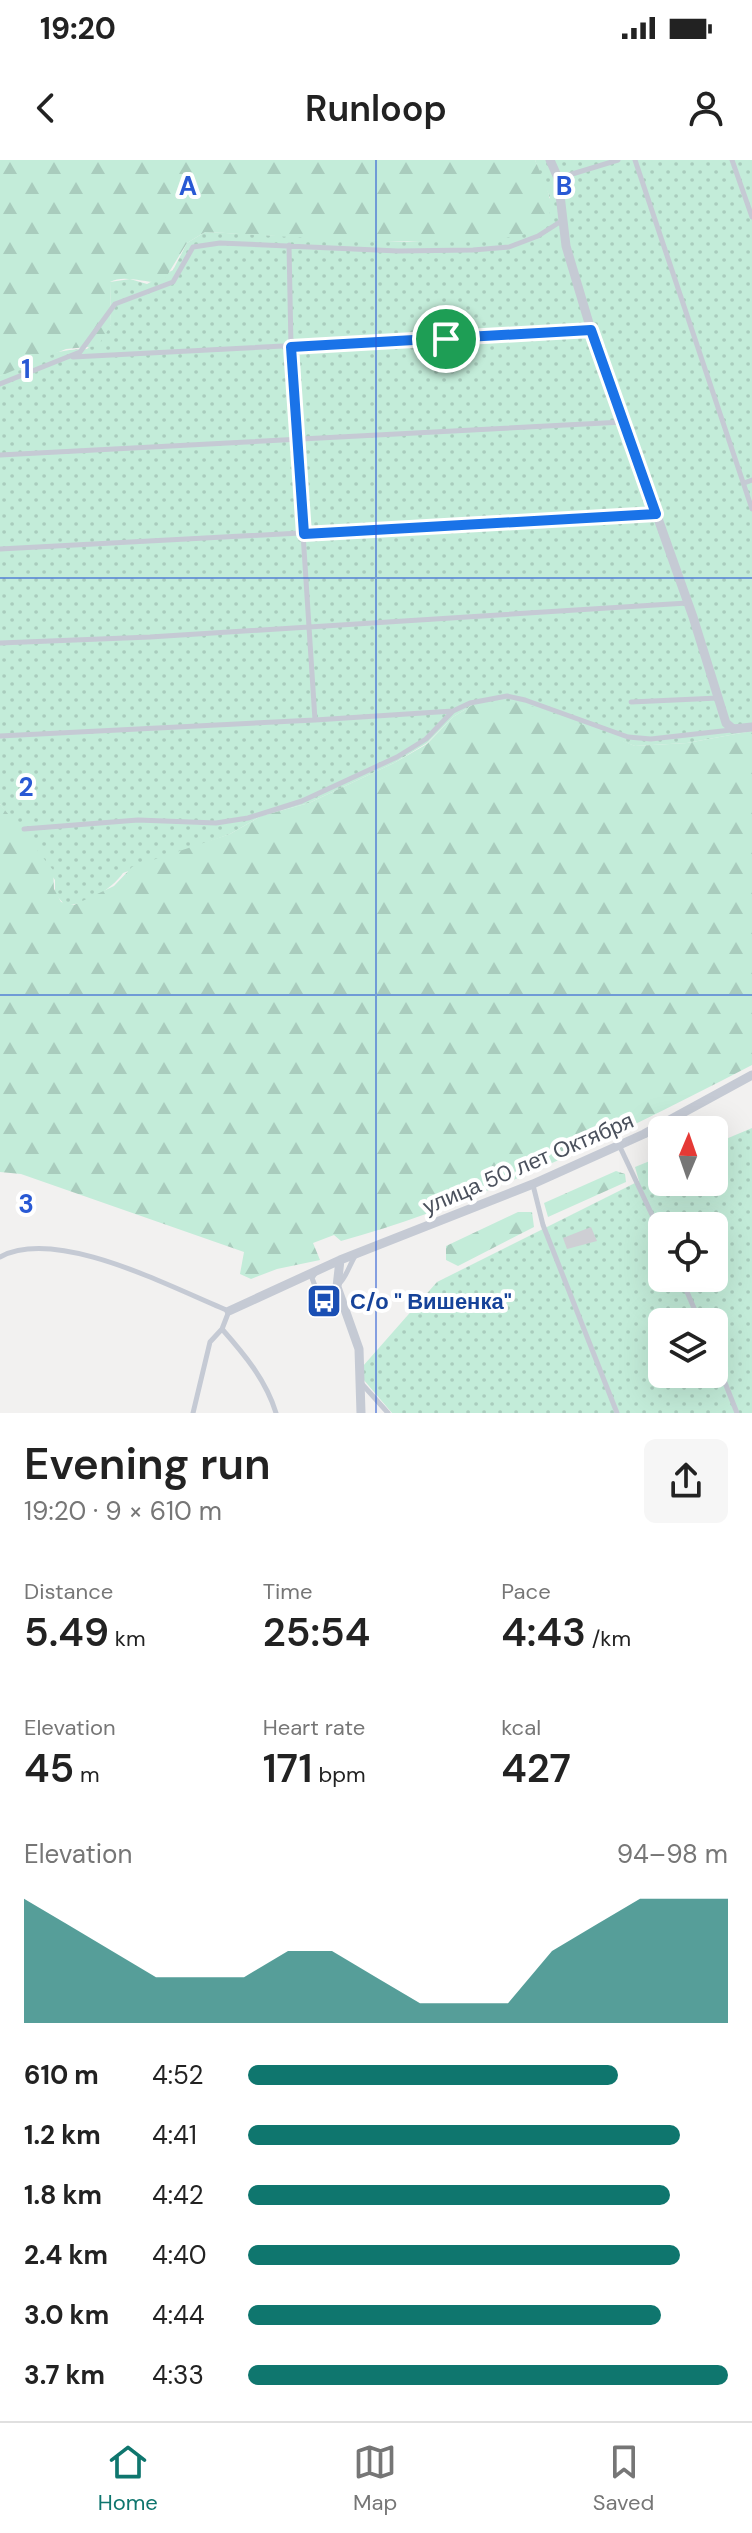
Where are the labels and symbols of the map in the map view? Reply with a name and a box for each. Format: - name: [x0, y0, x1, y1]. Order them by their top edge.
- text: A: [179, 169, 197, 203]
- text: B: [556, 169, 572, 203]
- pin: [412, 305, 480, 373]
- text: 1: [21, 352, 31, 386]
- text: 2: [18, 770, 34, 804]
- street label: улица 50 лет Октября: [418, 1106, 638, 1221]
- north arrow: [648, 1116, 728, 1196]
- text: 3: [18, 1187, 34, 1221]
- bus stop icon: С/о " Вишенка": [305, 1282, 343, 1320]
- place label: С/о " Вишенка": [350, 1287, 512, 1316]

